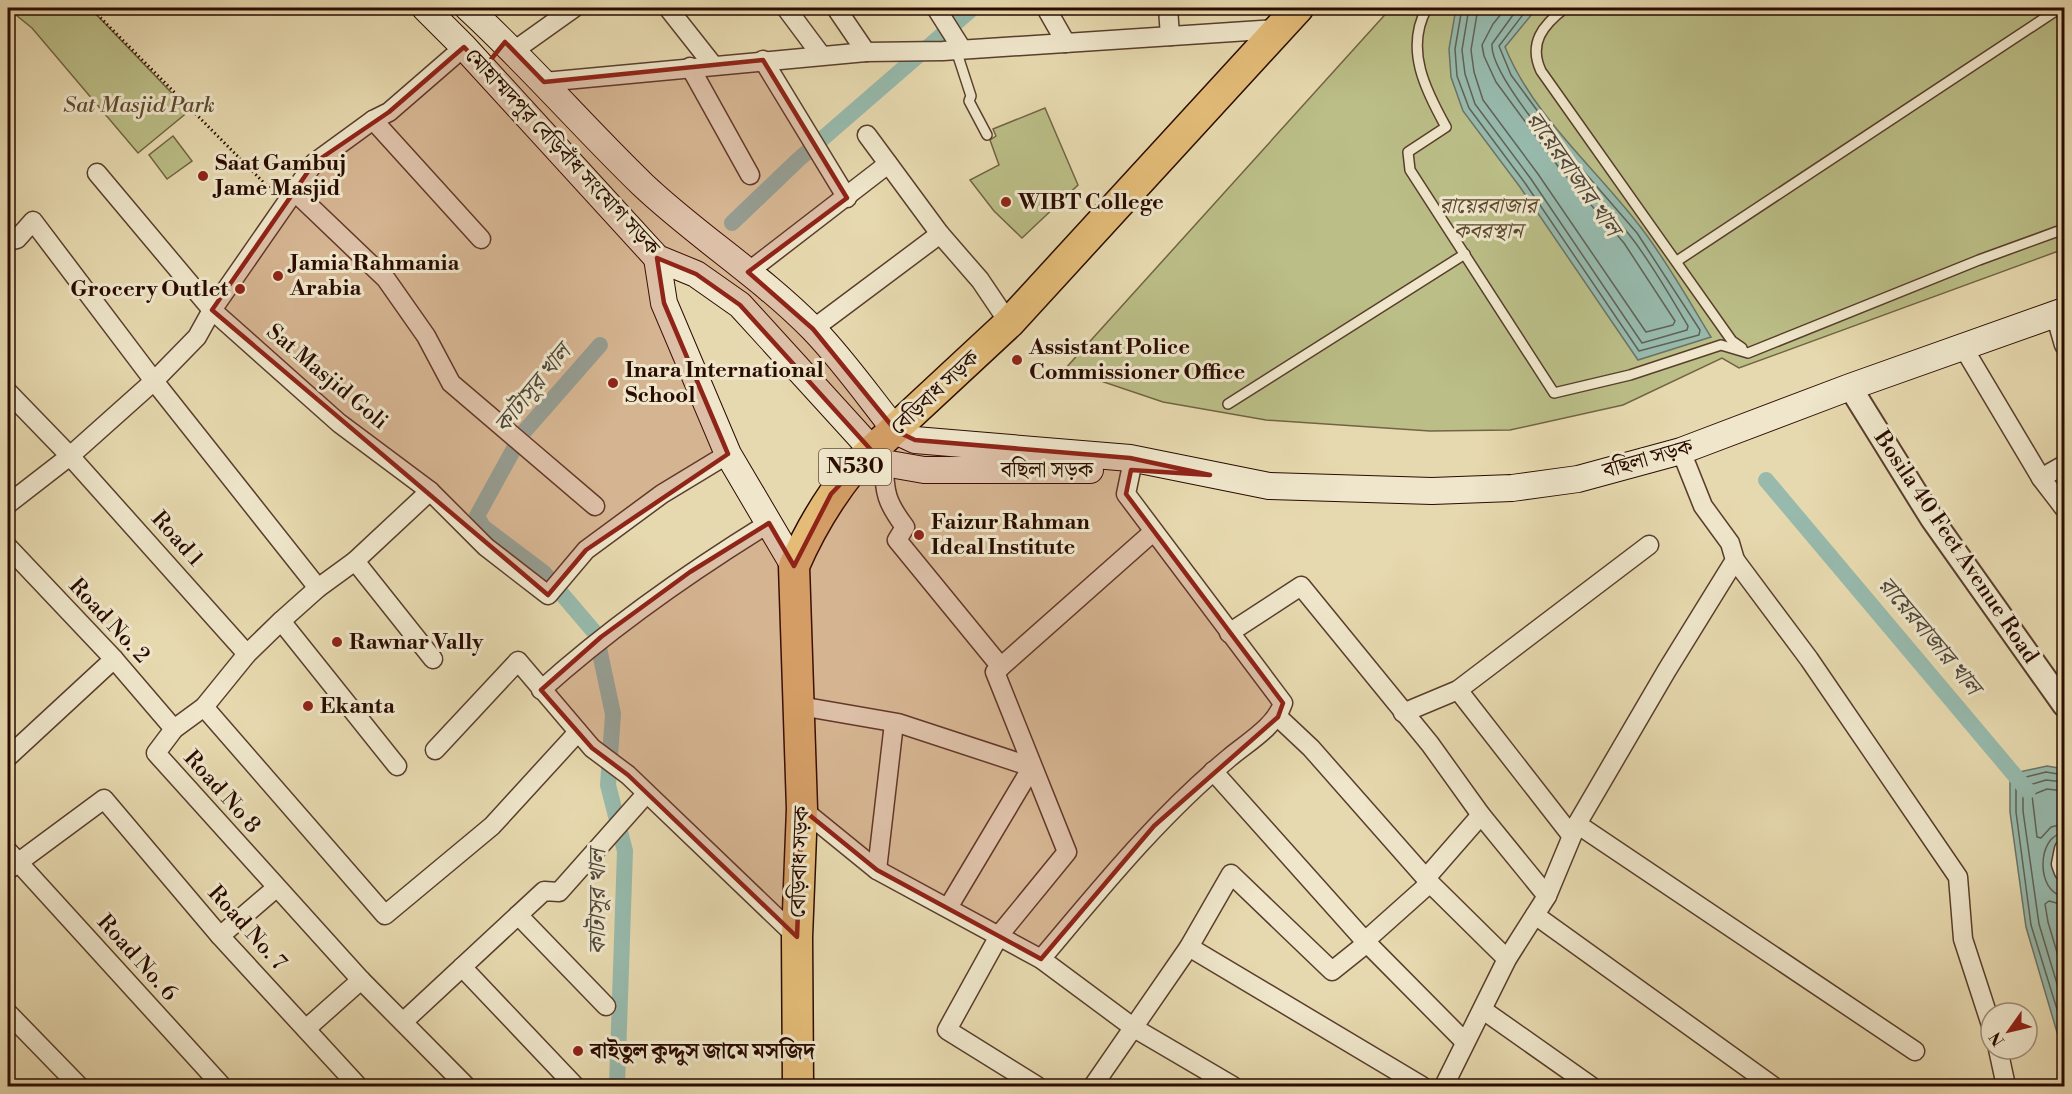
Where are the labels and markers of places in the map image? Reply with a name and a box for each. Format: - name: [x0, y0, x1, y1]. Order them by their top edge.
- place label: Saat Gambuj Jame Masjid: [212, 150, 346, 202]
- marker: Saat Gambuj Jame Masjid: [196, 169, 210, 183]
- place label: WIBT College: [1017, 189, 1164, 216]
- marker: WIBT College: [999, 195, 1013, 209]
- place label: Jamia Rahmania Arabia: [287, 250, 461, 302]
- marker: Jamia Rahmania Arabia: [271, 269, 285, 283]
- place label: Grocery Outlet: [70, 276, 228, 303]
- marker: Grocery Outlet: [233, 282, 247, 296]
- place label: Assistant Police Commissioner Office: [1028, 334, 1245, 386]
- marker: Assistant Police Commissioner Office: [1010, 353, 1024, 367]
- place label: Inara International School: [625, 357, 824, 409]
- marker: Inara International School: [606, 376, 620, 390]
- place label: Faizur Rahman Ideal Institute: [931, 509, 1090, 561]
- marker: Faizur Rahman Ideal Institute: [912, 528, 926, 542]
- place label: Rawnar Vally: [349, 629, 484, 656]
- marker: Rawnar Vally: [330, 635, 344, 649]
- place label: Ekanta: [320, 693, 396, 720]
- marker: Ekanta: [301, 699, 315, 713]
- place label: বাইতুল কুদ্দুস জামে মসজিদ: [589, 1037, 816, 1066]
- marker: বাইতুল কুদ্দুস জামে মসজিদ: [571, 1044, 585, 1058]

